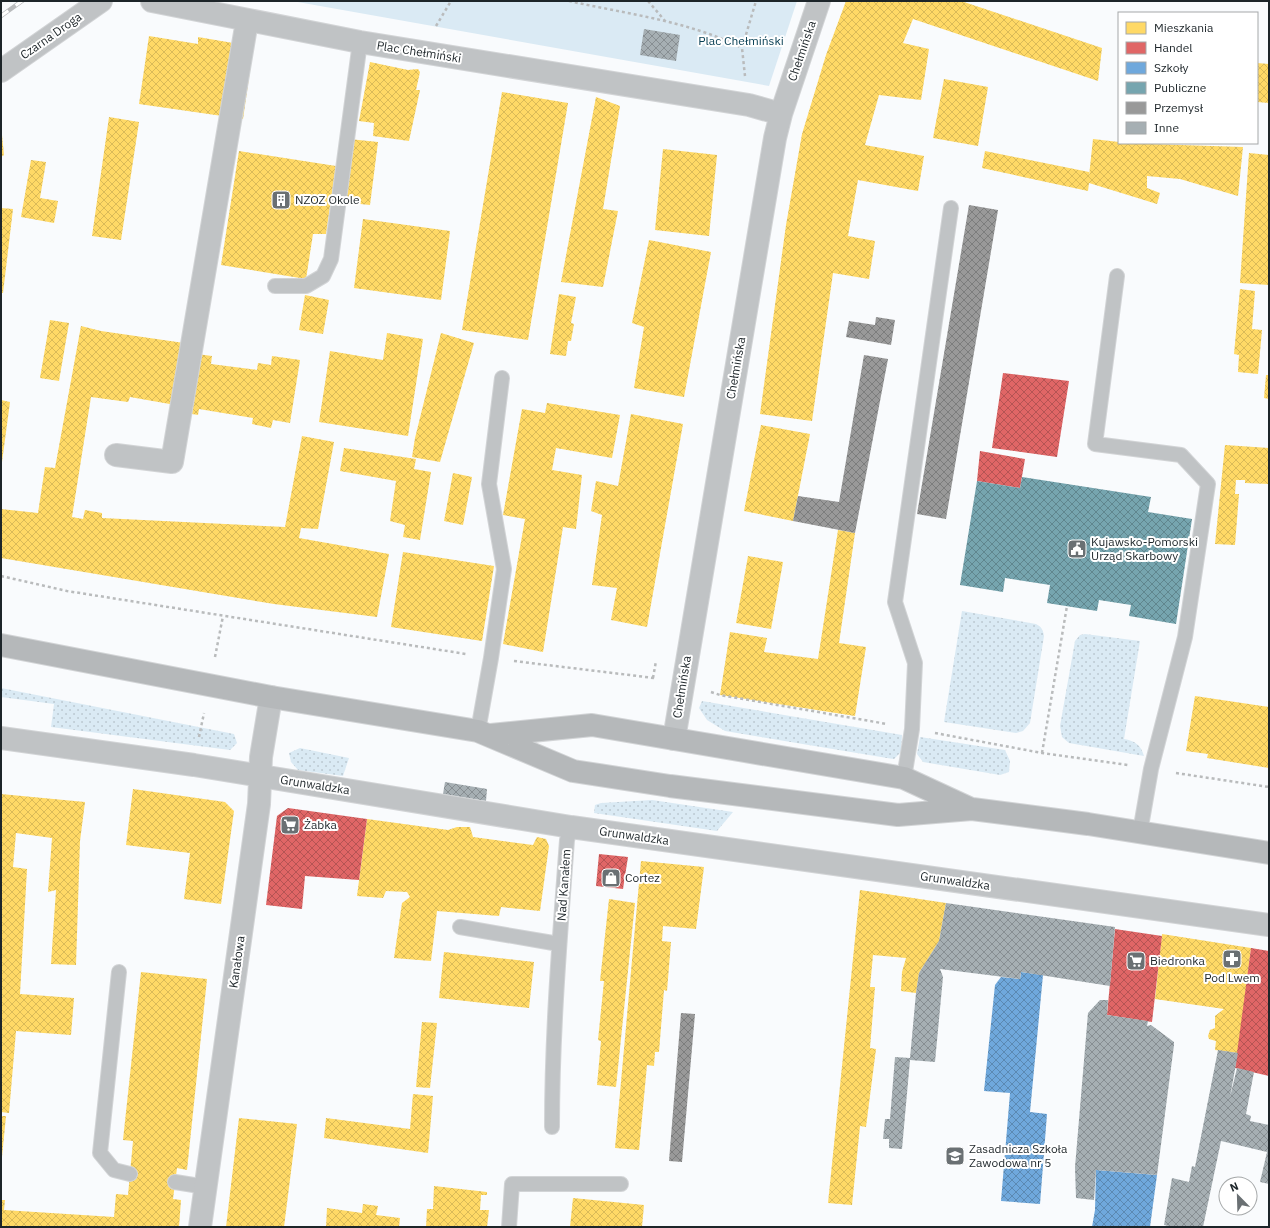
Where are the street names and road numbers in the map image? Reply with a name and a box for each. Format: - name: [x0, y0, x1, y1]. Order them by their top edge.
- street label: Czarna Droga: [17, 9, 85, 62]
- street label: Chełmińska: [784, 18, 819, 83]
- street label: Plac Chełmiński: [376, 37, 462, 66]
- street label: Chełmińska: [723, 335, 748, 400]
- street label: Chełmińska: [669, 654, 694, 719]
- street label: Grunwaldzka: [279, 772, 352, 798]
- street label: Grunwaldzka: [598, 823, 671, 848]
- street label: Nad Kanałem: [554, 848, 573, 921]
- street label: Grunwaldzka: [919, 868, 992, 893]
- street label: Kanałowa: [225, 934, 248, 989]

